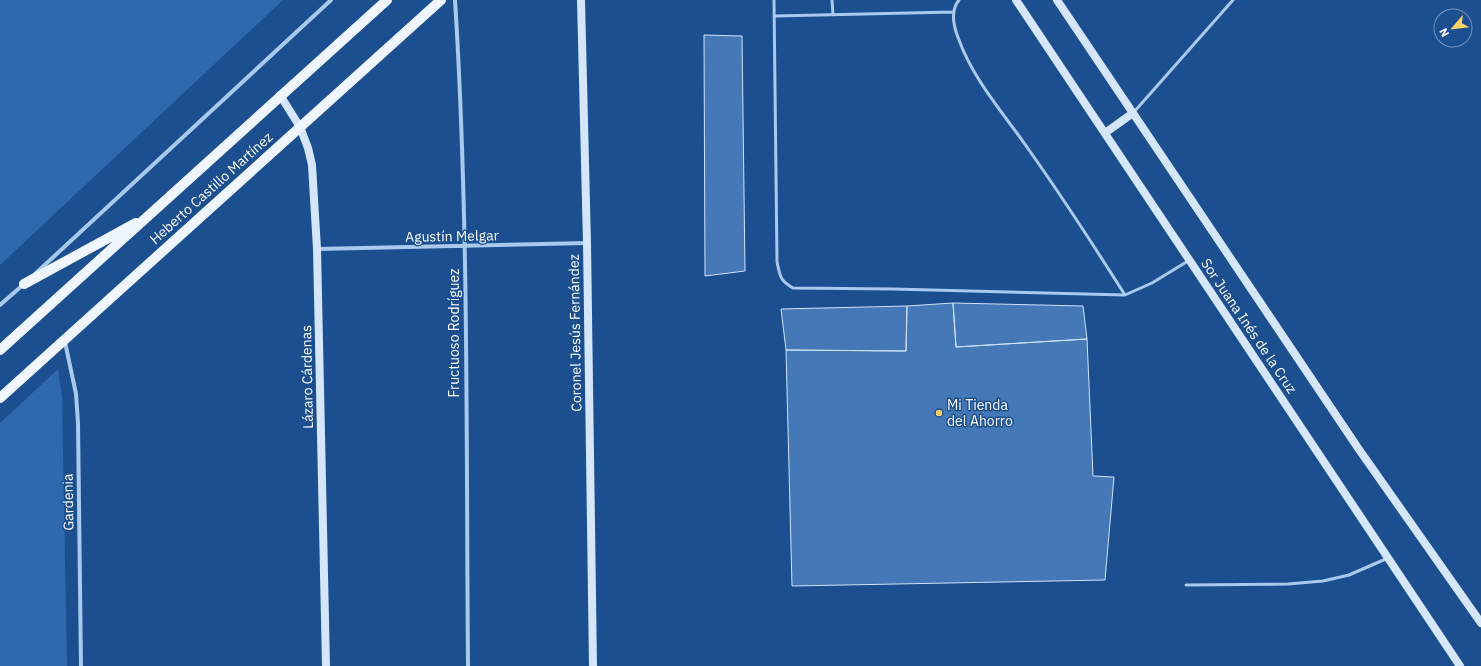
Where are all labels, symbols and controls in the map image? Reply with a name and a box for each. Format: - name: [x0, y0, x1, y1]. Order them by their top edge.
- north arrow: [1433, 8, 1473, 48]
- text: N: [1436, 26, 1452, 39]
- street label: Heberto Castillo Martínez: [146, 128, 277, 248]
- street label: Agustín Melgar: [405, 226, 499, 246]
- street label: Coronel Jesús Fernández: [565, 253, 585, 412]
- street label: Sor Juana Inés de la Cruz: [1197, 255, 1301, 397]
- street label: Fructuoso Rodríguez: [445, 268, 463, 398]
- street label: Lázaro Cárdenas: [297, 325, 317, 429]
- place label: Mi Tienda del Ahorro: [947, 396, 1013, 430]
- marker: Mi Tienda del Ahorro: [934, 408, 944, 418]
- street label: Gardenia: [58, 473, 77, 531]

